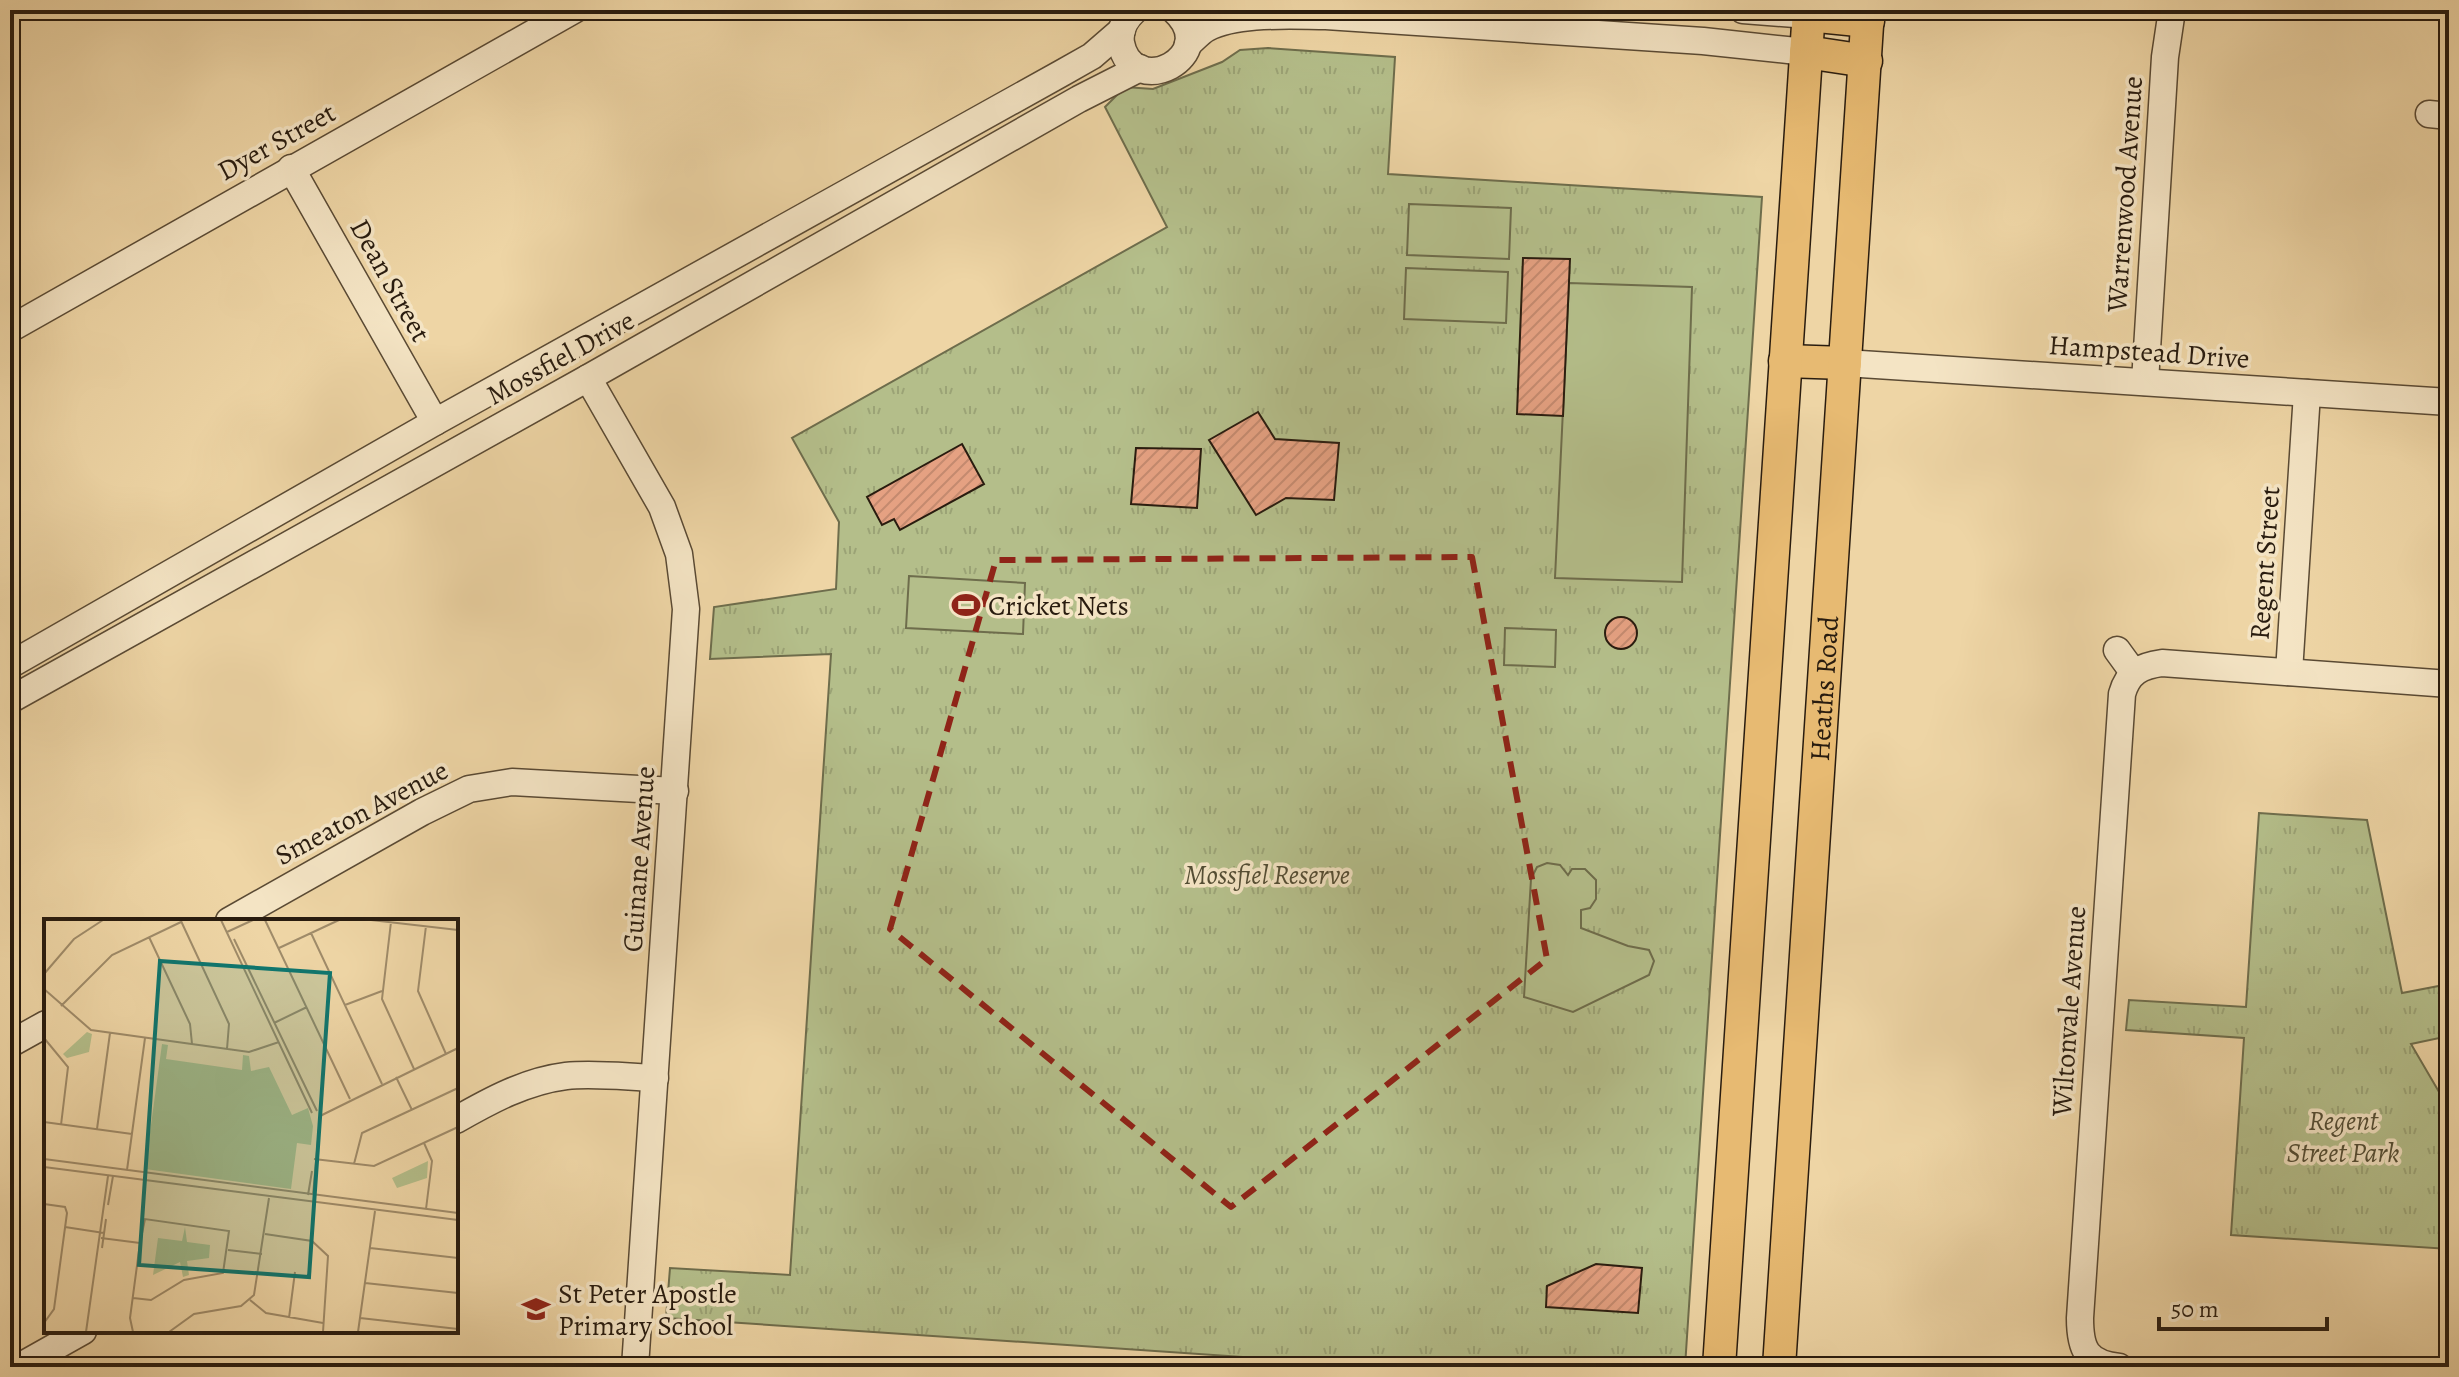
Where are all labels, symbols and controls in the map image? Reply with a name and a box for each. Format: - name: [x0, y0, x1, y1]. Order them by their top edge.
- street label: Warrenwood Avenue: [2098, 75, 2152, 314]
- street label: Dyer Street: [211, 94, 342, 190]
- street label: Dean Street: [341, 212, 439, 349]
- street label: Mossfiel Drive: [480, 302, 641, 414]
- street label: Hampstead Drive: [2047, 326, 2251, 378]
- street label: Regent Street: [2241, 485, 2289, 641]
- place label: Cricket Nets: [988, 587, 1129, 625]
- sports icon: Cricket Nets: [951, 590, 981, 620]
- street label: Heaths Road: [1801, 614, 1848, 762]
- street label: Smeaton Avenue: [268, 751, 455, 874]
- street label: Guinane Avenue: [614, 765, 664, 953]
- park label: Mossfiel Reserve: [1184, 856, 1350, 894]
- street label: Wiltonvale Avenue: [2043, 904, 2095, 1119]
- inset map: [44, 919, 458, 1333]
- park label: Regent Street Park: [2287, 1102, 2399, 1172]
- place label: St Peter Apostle Primary School: [558, 1275, 737, 1345]
- scale bar: [2159, 1281, 2327, 1331]
- text: 50 m: [2171, 1293, 2219, 1325]
- school or university icon: St Peter Apostle Primary School: [521, 1294, 551, 1324]

